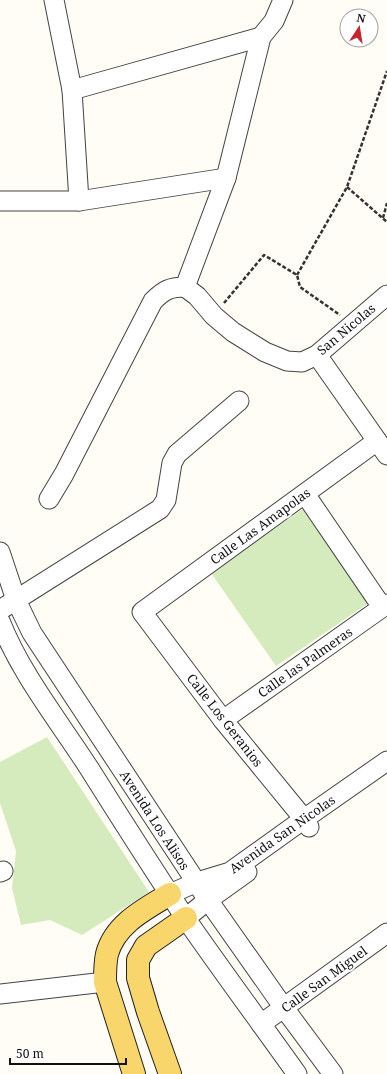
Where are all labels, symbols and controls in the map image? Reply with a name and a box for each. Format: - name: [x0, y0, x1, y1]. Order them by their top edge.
- north arrow: [339, 8, 379, 48]
- text: N: [355, 9, 367, 26]
- street label: San Nicolas: [313, 299, 379, 359]
- street label: Calle Las Amapolas: [206, 483, 314, 568]
- street label: Calle las Palmeras: [254, 622, 356, 701]
- street label: Calle Los Geranios: [183, 670, 267, 771]
- street label: Avenida Los Alisos: [116, 767, 194, 873]
- street label: Avenida San Nicolas: [225, 791, 339, 877]
- street label: Calle San Miguel: [277, 942, 371, 1016]
- scale bar: [10, 1040, 126, 1066]
- text: 50 m: [16, 1045, 44, 1062]

